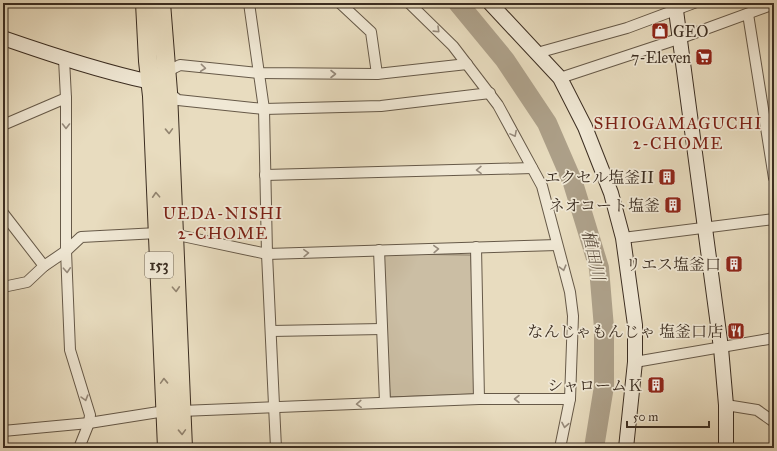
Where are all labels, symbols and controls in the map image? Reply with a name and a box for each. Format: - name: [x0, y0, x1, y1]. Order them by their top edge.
- shop icon: GEO: [650, 21, 670, 41]
- place label: GEO: [673, 22, 708, 41]
- one-way arrow: [432, 25, 440, 33]
- supermarket icon: 7-Eleven: [694, 47, 714, 67]
- place label: 7-Eleven: [631, 48, 691, 67]
- one-way arrow: [200, 63, 206, 72]
- one-way arrow: [330, 70, 336, 78]
- district label: SHIOGAMAGUCHI 2-CHOME: [593, 113, 763, 154]
- one-way arrow: [62, 123, 70, 129]
- one-way arrow: [165, 128, 174, 134]
- one-way arrow: [509, 130, 517, 137]
- one-way arrow: [476, 166, 482, 174]
- building icon: エクセル塩釜II: [657, 167, 677, 187]
- place label: エクセル塩釜II: [544, 168, 654, 187]
- one-way arrow: [152, 192, 161, 198]
- building icon: ネオコート塩釜: [663, 195, 683, 215]
- place label: ネオコート塩釜: [549, 196, 660, 215]
- district label: UEDA-NISHI 2-CHOME: [163, 203, 283, 244]
- water label: 植田川: [577, 228, 609, 284]
- one-way arrow: [433, 244, 439, 253]
- one-way arrow: [303, 248, 309, 257]
- road number: 153: [145, 252, 173, 278]
- building icon: リエス塩釜口: [724, 254, 744, 274]
- place label: リエス塩釜口: [625, 255, 721, 274]
- one-way arrow: [559, 265, 567, 272]
- one-way arrow: [62, 267, 71, 273]
- one-way arrow: [171, 285, 180, 292]
- restaurant icon: なんじゃもんじゃ 塩釜口店: [726, 321, 746, 341]
- place label: なんじゃもんじゃ 塩釜口店: [528, 322, 723, 341]
- building icon: シャロームＫ: [646, 375, 666, 395]
- place label: シャロームＫ: [547, 376, 643, 395]
- one-way arrow: [160, 378, 168, 384]
- one-way arrow: [80, 394, 89, 401]
- one-way arrow: [514, 395, 520, 403]
- one-way arrow: [356, 399, 362, 408]
- scale bar: [627, 403, 709, 429]
- text: 50 m: [633, 410, 658, 424]
- one-way arrow: [562, 422, 570, 428]
- one-way arrow: [178, 429, 186, 435]

